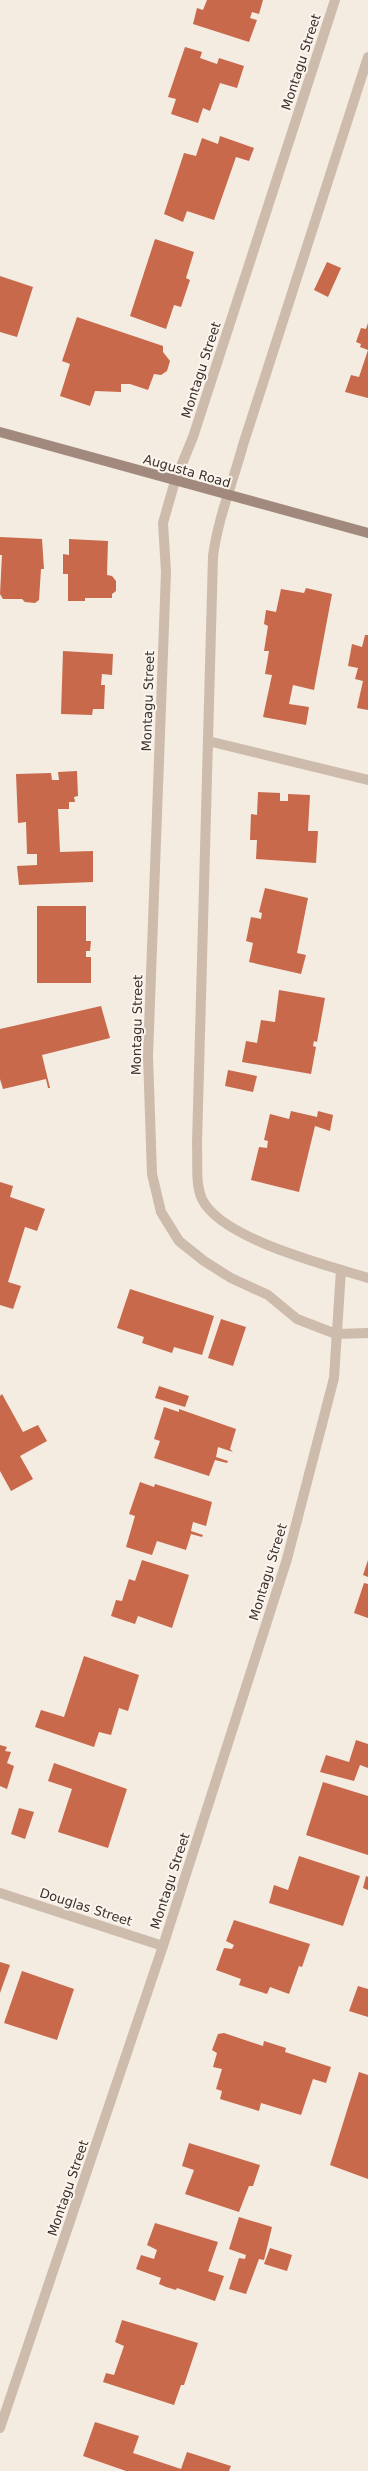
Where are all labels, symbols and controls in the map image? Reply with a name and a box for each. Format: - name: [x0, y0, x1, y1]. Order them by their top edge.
- street label: Montagu Street: [278, 12, 324, 112]
- street label: Montagu Street: [178, 320, 224, 420]
- street label: Augusta Road: [142, 451, 232, 491]
- street label: Montagu Street: [139, 650, 157, 752]
- street label: Montagu Street: [129, 975, 145, 1075]
- street label: Montagu Street: [246, 1522, 290, 1622]
- street label: Montagu Street: [147, 1831, 193, 1931]
- street label: Douglas Street: [38, 1885, 134, 1929]
- street label: Montagu Street: [45, 2138, 91, 2238]

